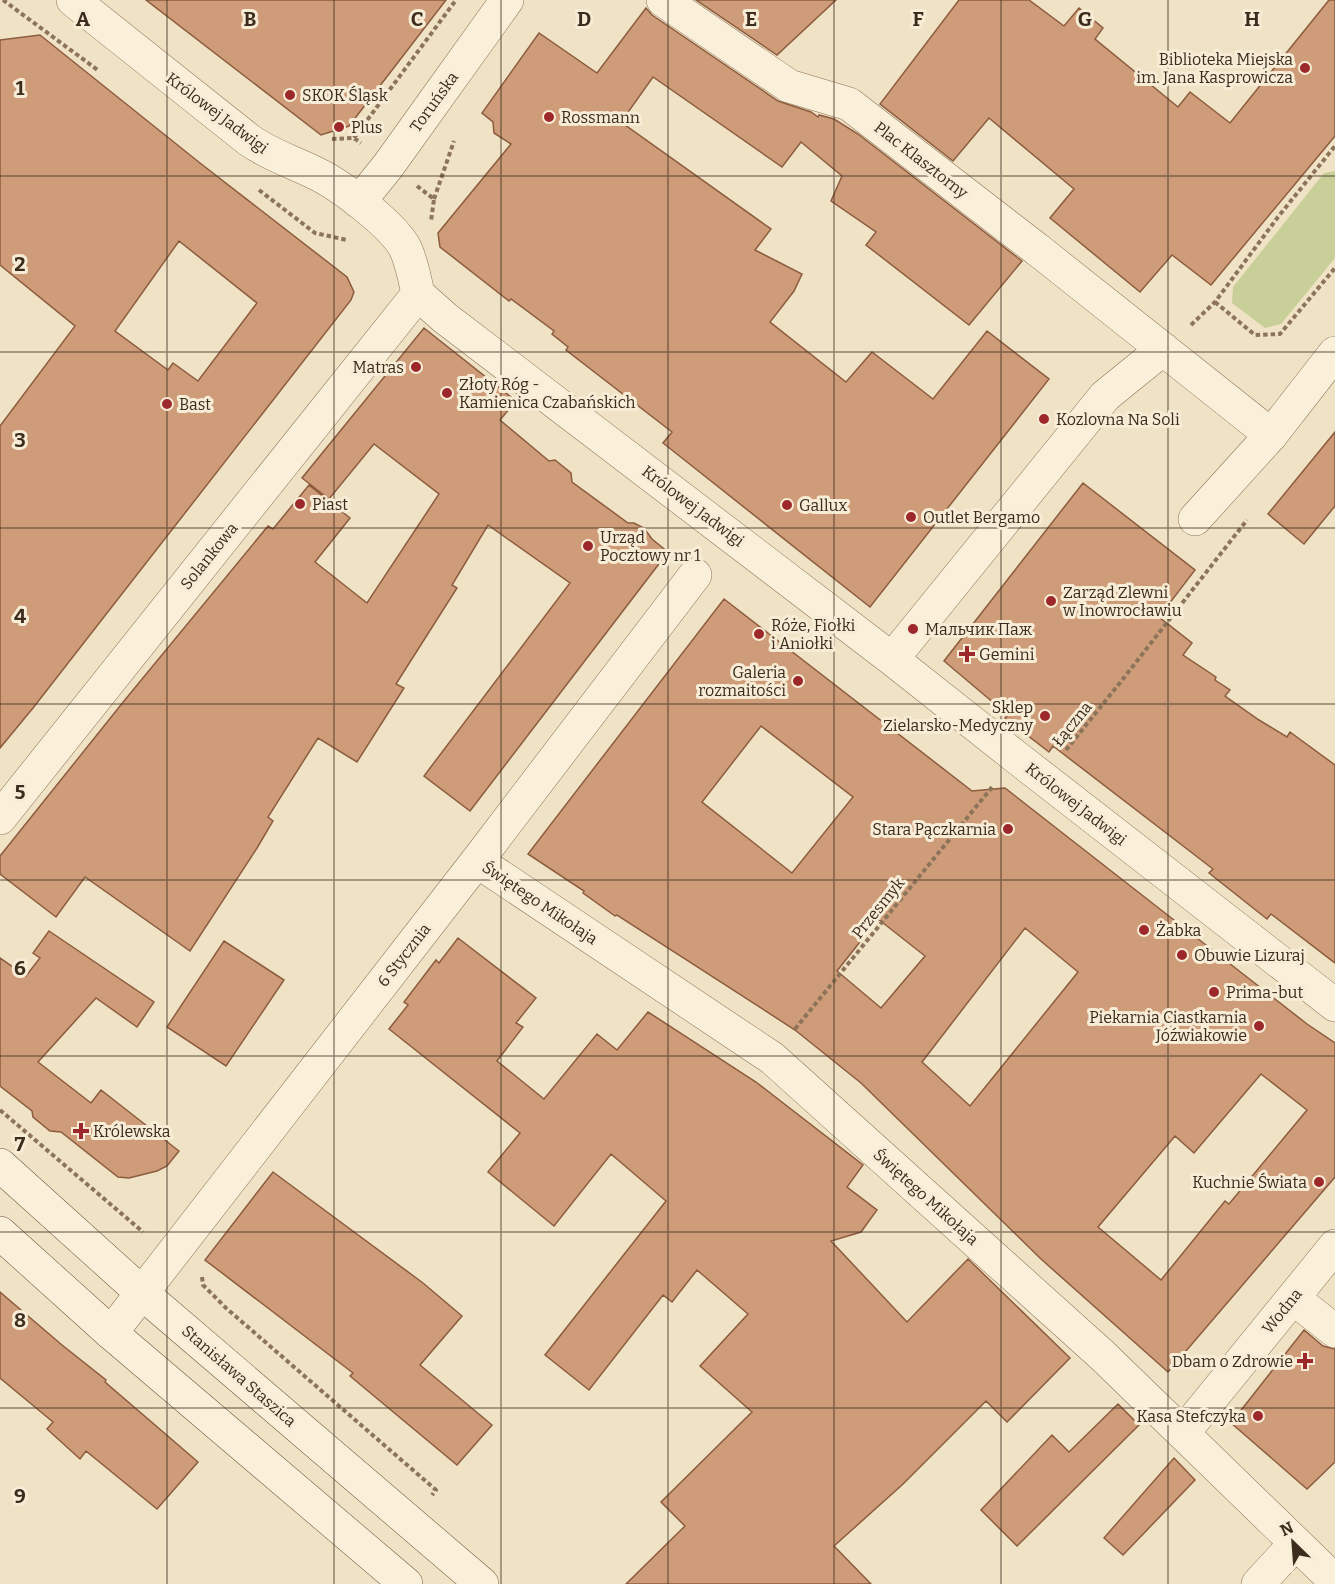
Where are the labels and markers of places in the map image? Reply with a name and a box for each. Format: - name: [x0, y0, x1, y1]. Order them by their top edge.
- place label: Biblioteka Miejska im. Jana Kasprowicza: [1136, 50, 1293, 87]
- marker: Biblioteka Miejska im. Jana Kasprowicza: [1298, 61, 1312, 75]
- place label: SKOK Śląsk: [302, 85, 388, 105]
- marker: SKOK Śląsk: [283, 88, 297, 102]
- place label: Rossmann: [561, 108, 640, 127]
- marker: Rossmann: [542, 110, 556, 124]
- place label: Plus: [351, 118, 383, 137]
- marker: Plus: [332, 120, 346, 134]
- place label: Matras: [353, 358, 404, 377]
- marker: Matras: [409, 360, 423, 374]
- place label: Złoty Róg - Kamienica Czabańskich: [459, 375, 636, 412]
- marker: Złoty Róg - Kamienica Czabańskich: [440, 386, 454, 400]
- place label: Bast: [179, 395, 211, 414]
- marker: Bast: [160, 397, 174, 411]
- place label: Kozlovna Na Soli: [1056, 410, 1180, 429]
- marker: Kozlovna Na Soli: [1037, 412, 1051, 426]
- place label: Piast: [312, 495, 348, 514]
- place label: Gallux: [799, 496, 847, 515]
- marker: Piast: [293, 497, 307, 511]
- marker: Gallux: [780, 498, 794, 512]
- place label: Outlet Bergamo: [923, 508, 1040, 527]
- marker: Outlet Bergamo: [904, 510, 918, 524]
- place label: Urząd Pocztowy nr 1: [600, 528, 701, 565]
- marker: Urząd Pocztowy nr 1: [581, 539, 595, 553]
- place label: Zarząd Zlewni w Inowrocławiu: [1062, 583, 1182, 620]
- marker: Zarząd Zlewni w Inowrocławiu: [1044, 594, 1058, 608]
- place label: Róże, Fiołki i Aniołki: [771, 616, 855, 653]
- place label: Мальчик Паж: [925, 620, 1033, 639]
- marker: Мальчик Паж: [906, 622, 920, 636]
- marker: Róże, Fiołki i Aniołki: [752, 627, 766, 641]
- place label: Gemini: [979, 645, 1035, 664]
- marker: Gemini: [960, 647, 974, 661]
- place label: Galeria rozmaitości: [698, 663, 786, 700]
- marker: Galeria rozmaitości: [791, 674, 805, 688]
- place label: Sklep Zielarsko-Medyczny: [883, 698, 1034, 735]
- marker: Sklep Zielarsko-Medyczny: [1038, 709, 1052, 723]
- place label: Stara Pączkarnia: [872, 820, 996, 839]
- marker: Stara Pączkarnia: [1001, 822, 1015, 836]
- place label: Żabka: [1156, 921, 1202, 940]
- marker: Żabka: [1137, 923, 1151, 937]
- place label: Obuwie Lizuraj: [1194, 946, 1305, 965]
- marker: Obuwie Lizuraj: [1175, 948, 1189, 962]
- place label: Prima-but: [1226, 983, 1304, 1002]
- marker: Prima-but: [1207, 985, 1221, 999]
- place label: Piekarnia Ciastkarnia Jóźwiakowie: [1089, 1008, 1247, 1045]
- marker: Piekarnia Ciastkarnia Jóźwiakowie: [1252, 1019, 1266, 1033]
- place label: Królewska: [93, 1122, 171, 1141]
- marker: Królewska: [74, 1124, 88, 1138]
- place label: Kuchnie Świata: [1192, 1172, 1307, 1192]
- marker: Kuchnie Świata: [1312, 1175, 1326, 1189]
- place label: Dbam o Zdrowie: [1172, 1352, 1293, 1371]
- marker: Dbam o Zdrowie: [1298, 1354, 1312, 1368]
- place label: Kasa Stefczyka: [1137, 1407, 1246, 1426]
- marker: Kasa Stefczyka: [1251, 1409, 1265, 1423]

